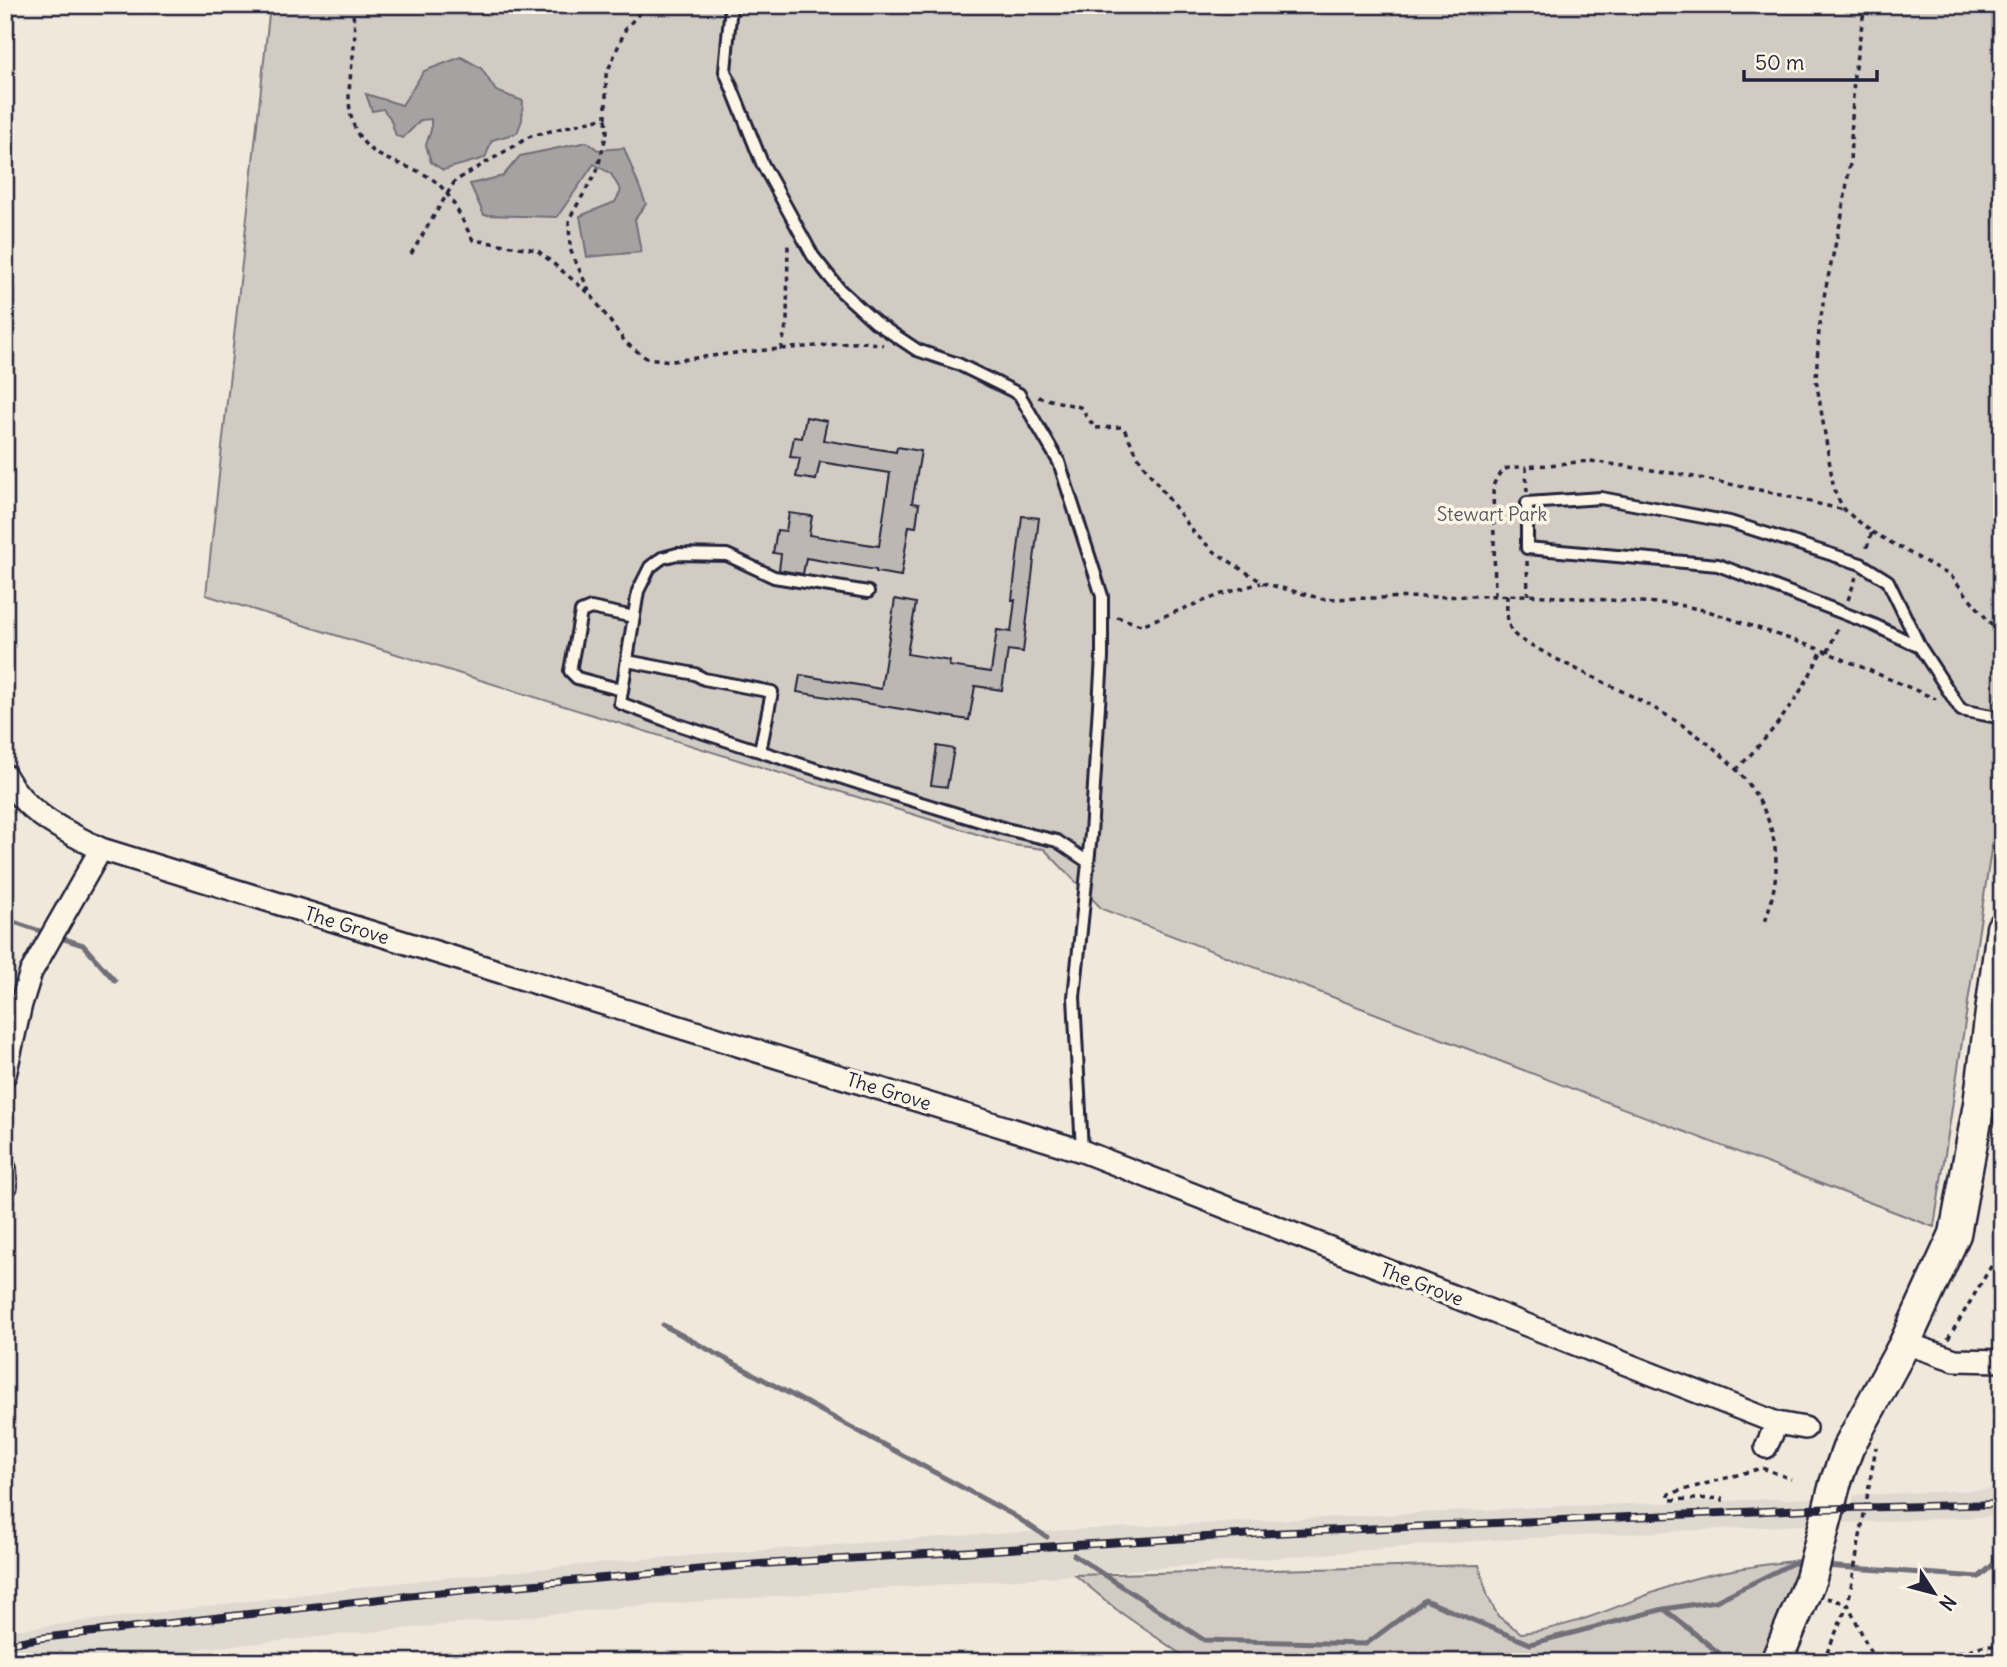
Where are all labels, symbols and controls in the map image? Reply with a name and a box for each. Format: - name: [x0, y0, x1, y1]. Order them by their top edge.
- scale bar: [1744, 38, 1878, 82]
- text: 50 m: [1755, 49, 1804, 76]
- park label: Stewart Park: [1437, 502, 1548, 526]
- street label: The Grove: [302, 901, 392, 949]
- street label: The Grove: [844, 1067, 934, 1115]
- street label: The Grove: [1377, 1257, 1467, 1311]
- north arrow: [1898, 1558, 1968, 1628]
- text: N: [1934, 1591, 1961, 1615]

